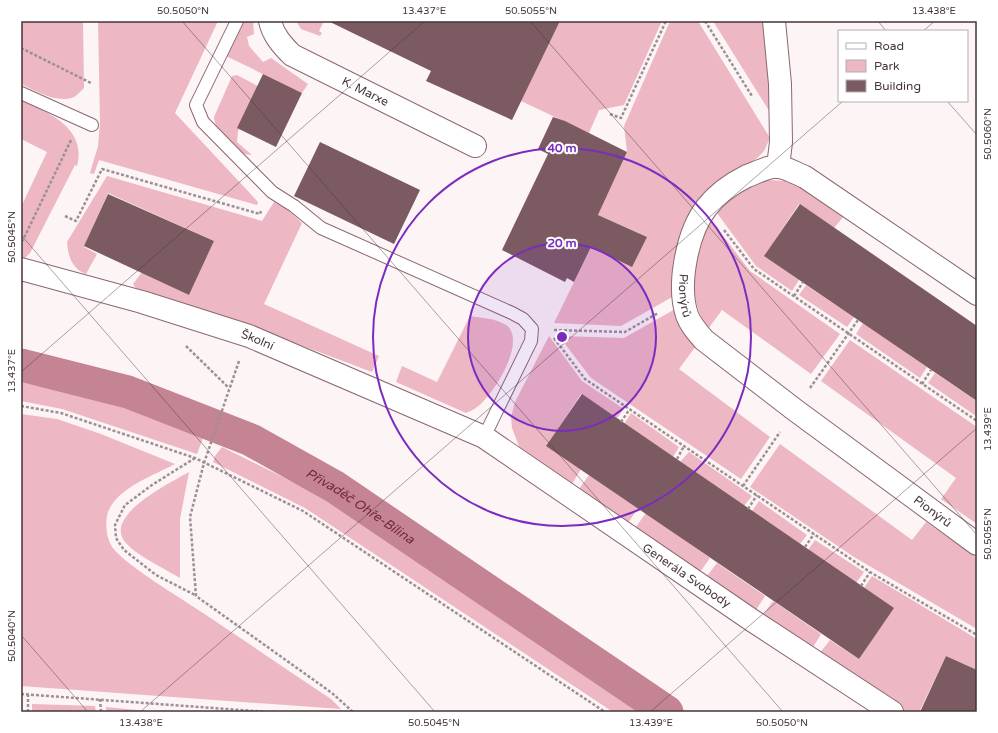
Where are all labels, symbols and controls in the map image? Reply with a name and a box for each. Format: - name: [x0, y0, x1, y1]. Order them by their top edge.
- text: 50.5050°N: [157, 5, 209, 17]
- text: 13.437°E: [402, 5, 446, 17]
- text: 50.5055°N: [505, 5, 557, 17]
- text: 13.438°E: [912, 5, 956, 17]
- legend: [838, 30, 968, 102]
- text: Road: [874, 39, 904, 53]
- text: Park: [874, 59, 900, 73]
- street label: K. Marxe: [340, 74, 391, 109]
- text: Building: [874, 79, 921, 93]
- text: 50.5060°N: [982, 108, 994, 160]
- text: 40 m: [547, 141, 577, 155]
- text: 50.5045°N: [6, 211, 18, 263]
- text: 20 m: [547, 236, 577, 250]
- street label: Pionýrů: [676, 273, 694, 319]
- street label: Školní: [239, 327, 276, 353]
- centre of rings: [555, 330, 569, 344]
- text: 13.437°E: [6, 349, 18, 393]
- text: 13.439°E: [982, 407, 994, 451]
- water label: Přivaděč Ohře-Bílina: [303, 465, 418, 548]
- street label: Pionýrů: [911, 493, 955, 530]
- text: 50.5055°N: [982, 508, 994, 560]
- street label: Generála Svobody: [640, 541, 734, 611]
- text: 50.5040°N: [6, 610, 18, 662]
- text: 13.438°E: [119, 717, 163, 729]
- text: 50.5045°N: [408, 717, 460, 729]
- text: 13.439°E: [629, 717, 673, 729]
- text: 50.5050°N: [756, 717, 808, 729]

